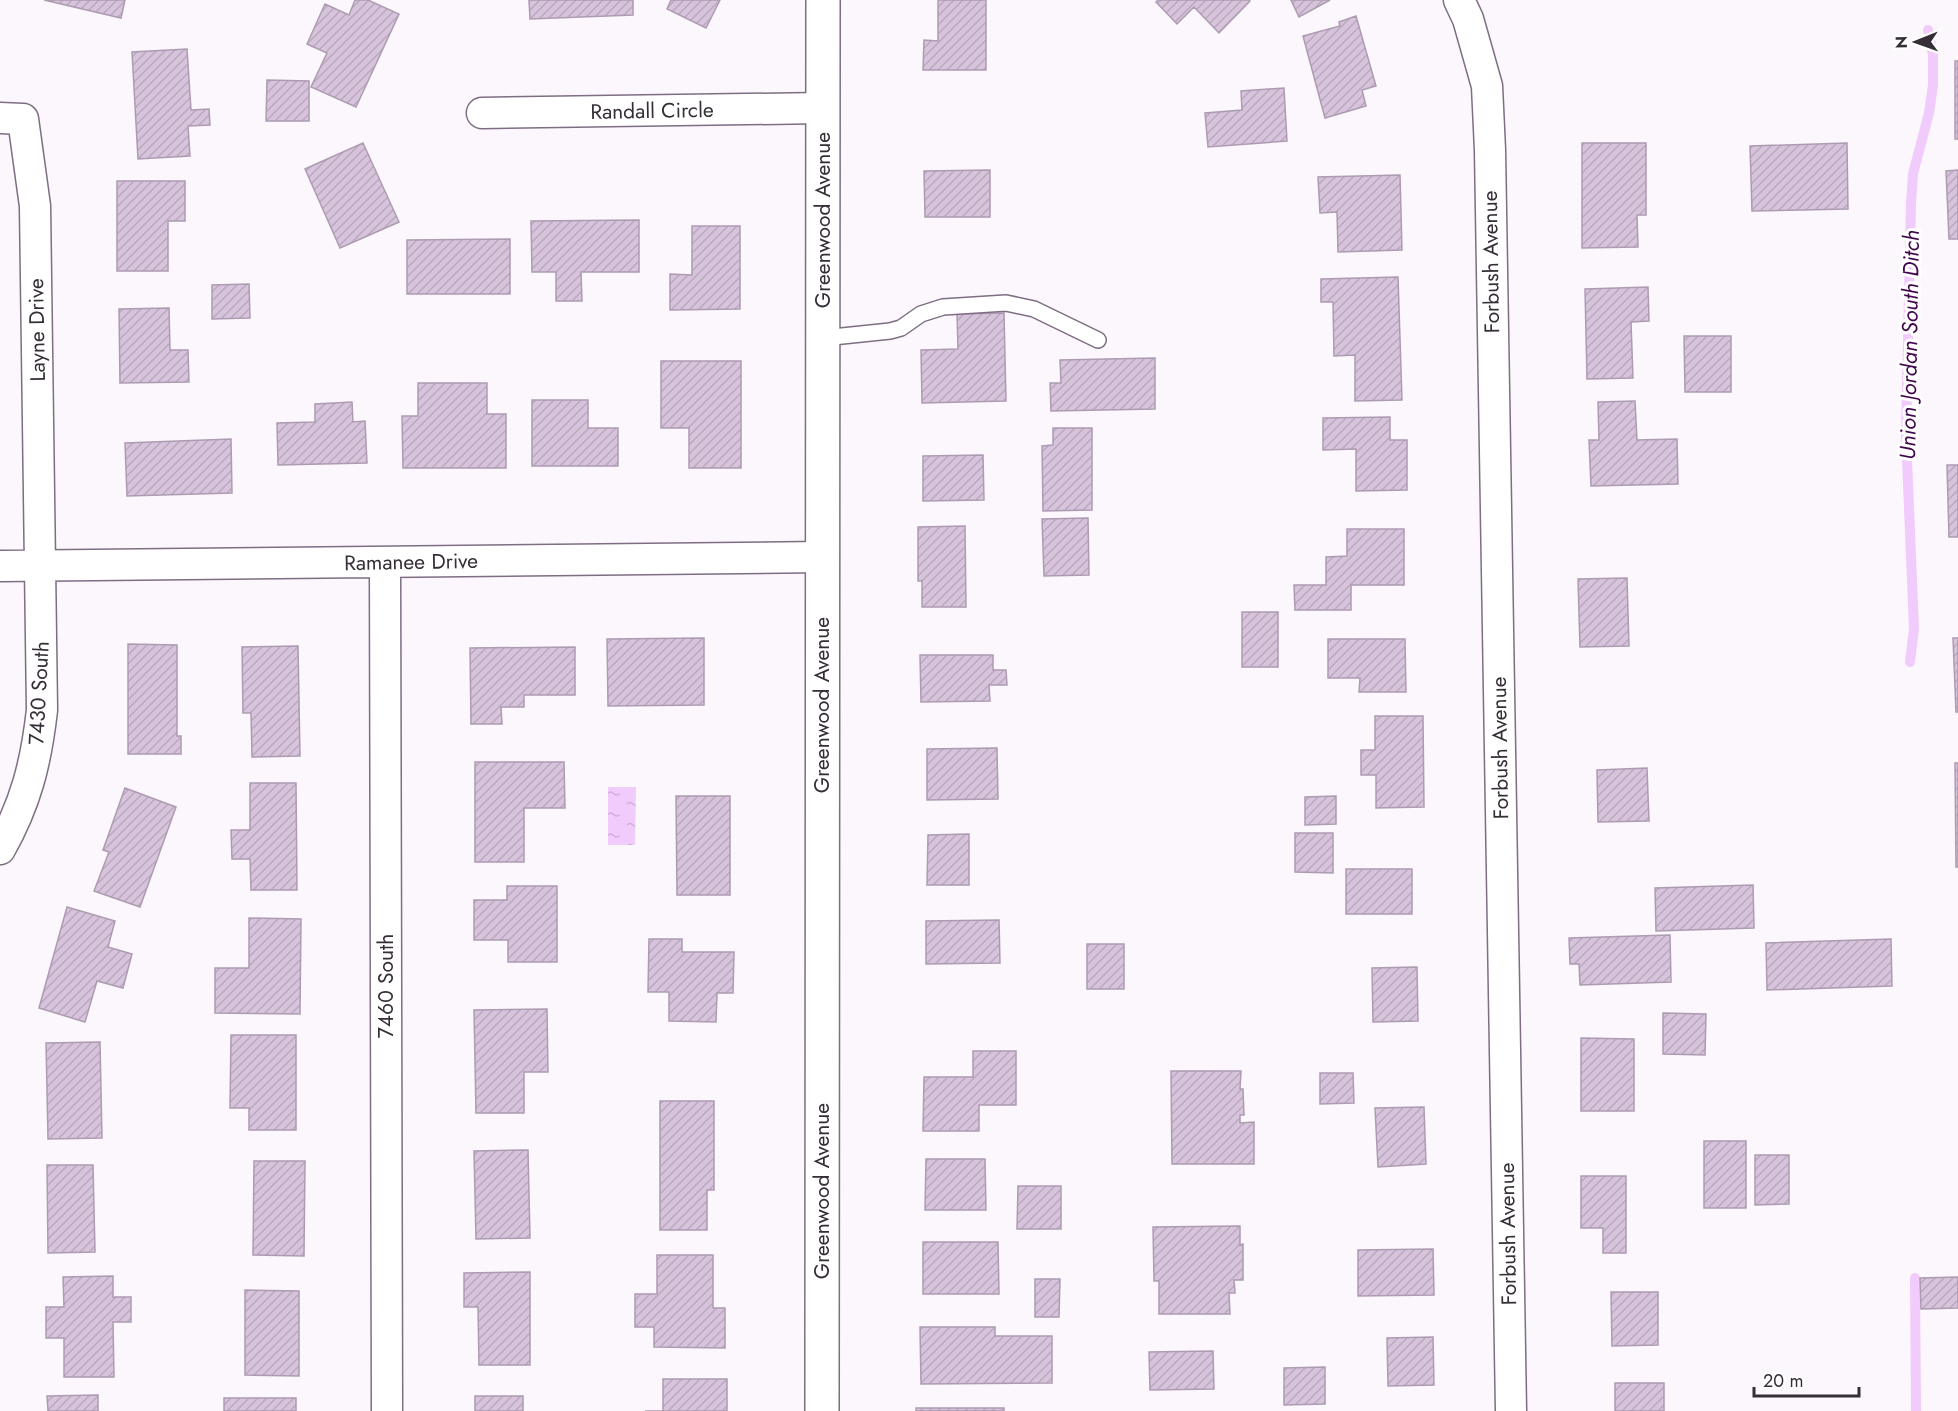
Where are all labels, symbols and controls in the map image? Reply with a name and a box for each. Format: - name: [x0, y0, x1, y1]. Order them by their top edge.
- north arrow: [1886, 12, 1946, 72]
- text: N: [1890, 36, 1913, 49]
- street label: Randall Circle: [590, 95, 714, 127]
- street label: Greenwood Avenue: [808, 132, 838, 308]
- street label: Forbush Avenue: [1475, 190, 1507, 334]
- water label: Union Jordan South Ditch: [1891, 230, 1927, 460]
- street label: Layne Drive: [21, 278, 53, 382]
- street label: Ramanee Drive: [344, 546, 478, 578]
- street label: Greenwood Avenue: [807, 617, 837, 793]
- street label: 7430 South: [21, 640, 57, 746]
- street label: Forbush Avenue: [1484, 676, 1516, 820]
- street label: 7460 South: [371, 934, 401, 1038]
- street label: Greenwood Avenue: [807, 1103, 837, 1279]
- street label: Forbush Avenue: [1492, 1162, 1524, 1306]
- scale bar: [1754, 1360, 1859, 1398]
- text: 20 m: [1763, 1368, 1803, 1394]

